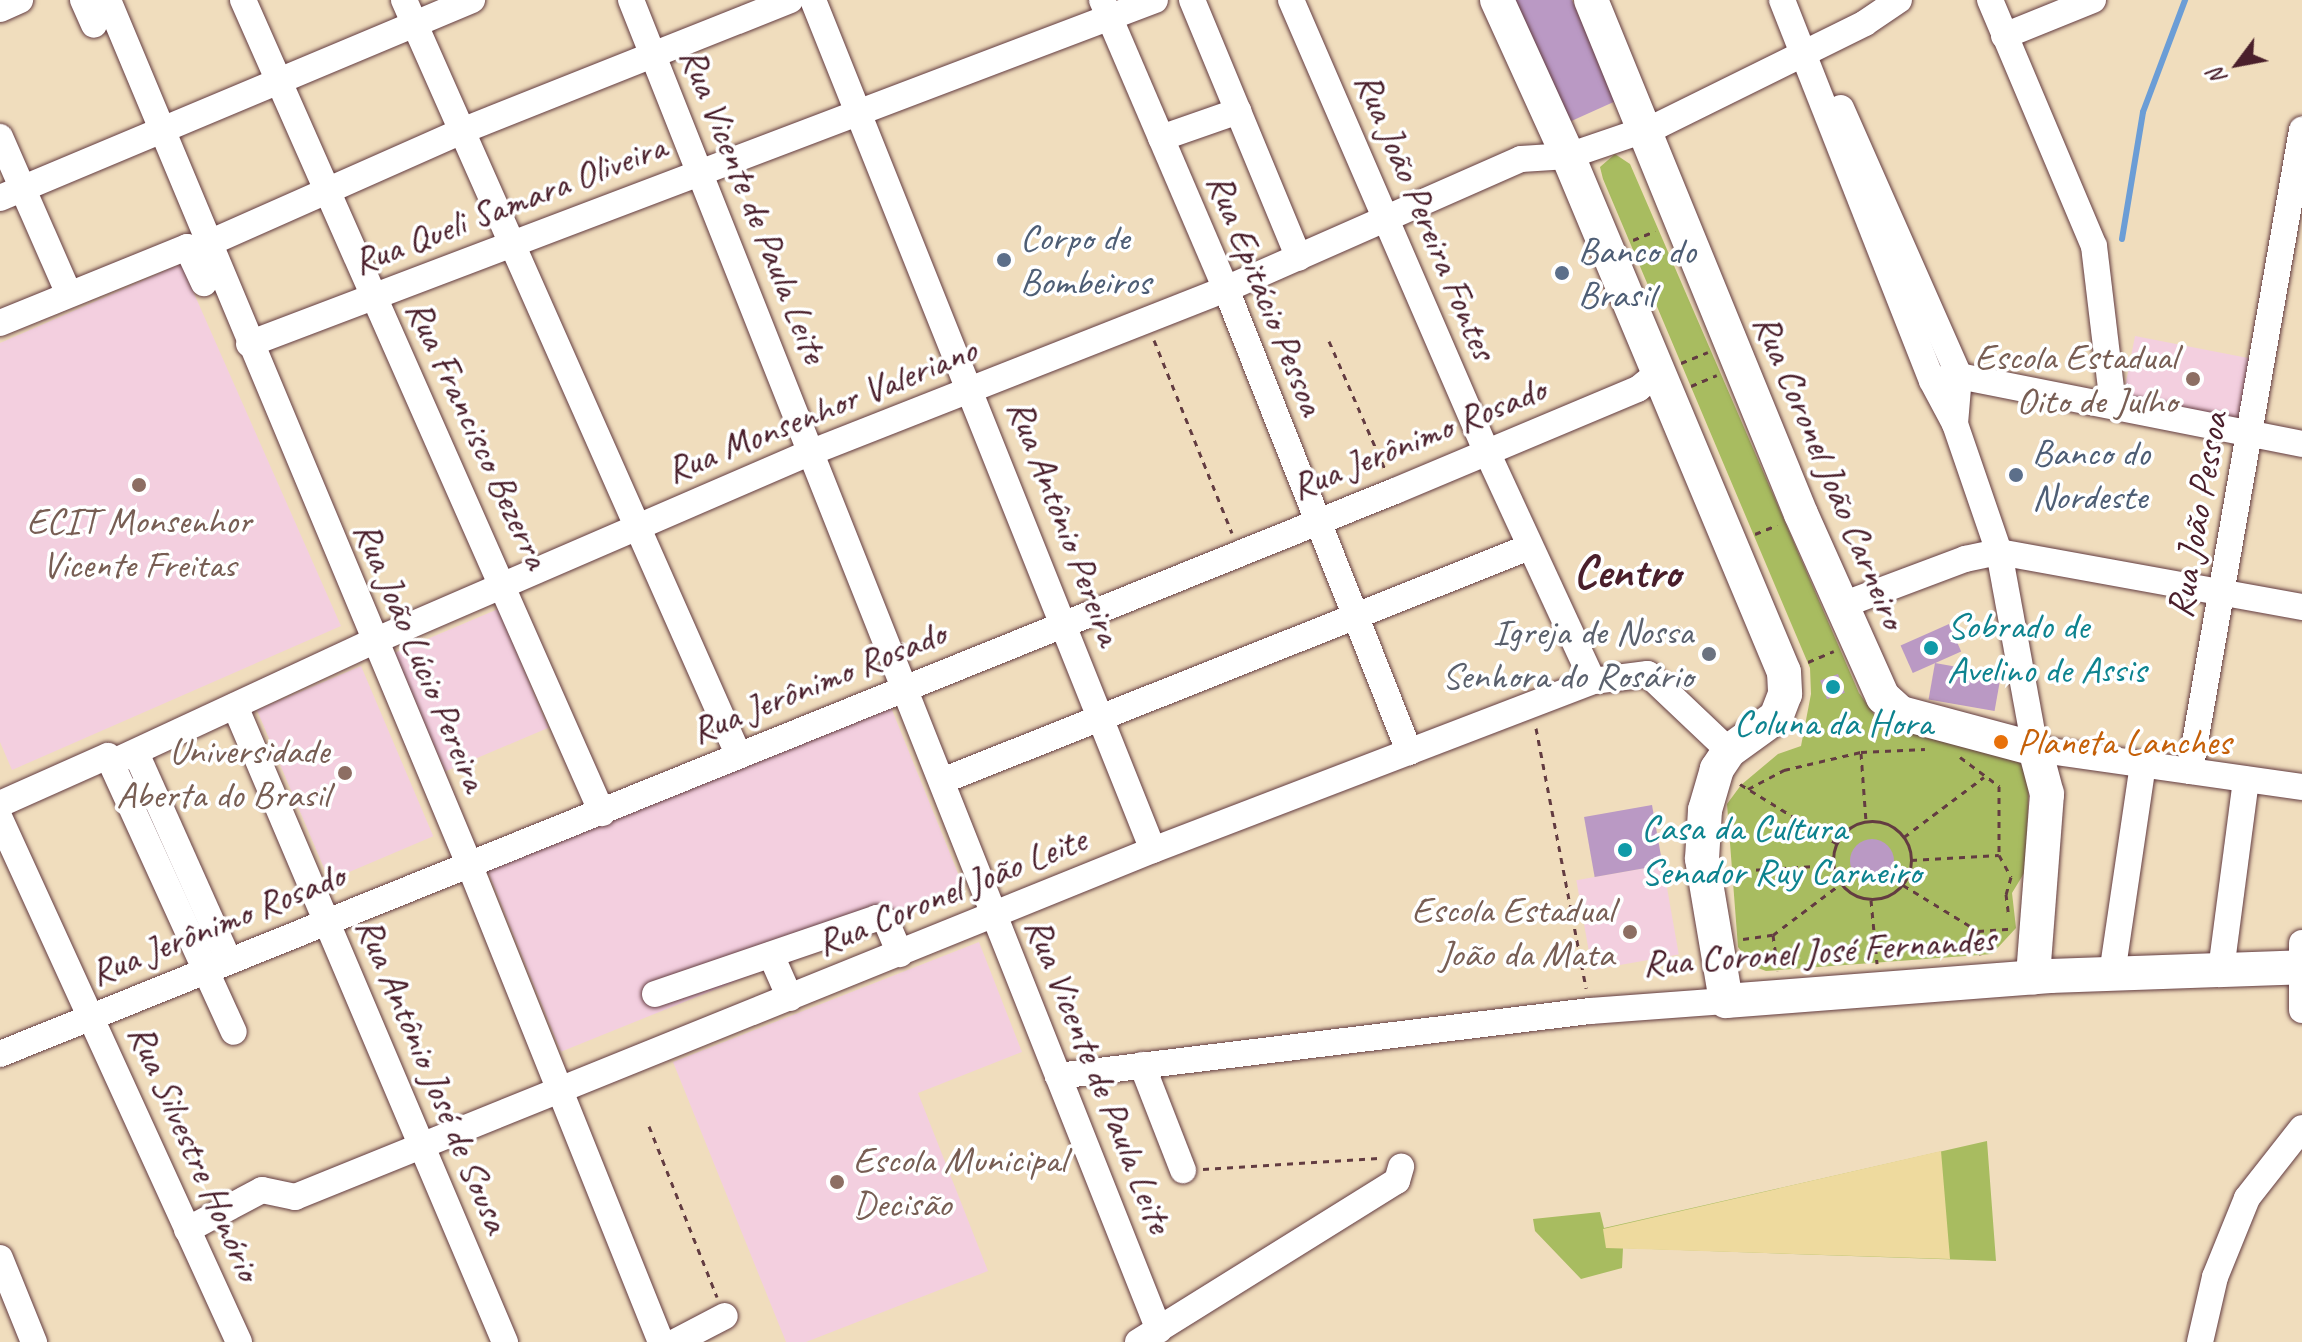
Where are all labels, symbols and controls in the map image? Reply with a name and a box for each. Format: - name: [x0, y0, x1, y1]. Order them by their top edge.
- north arrow: [2198, 24, 2278, 104]
- street label: Rua Vicente de Paula Leite: [670, 41, 838, 369]
- text: N: [2202, 64, 2233, 90]
- street label: Rua João Pereira Fontes: [1345, 65, 1507, 367]
- street label: Rua Queli Samara Oliveira: [346, 123, 672, 285]
- street label: Rua Epitácio Pessoa: [1197, 167, 1335, 421]
- place label: Corpo de Bombeiros: [1020, 215, 1150, 304]
- place label: Banco do Brasil: [1578, 228, 1696, 318]
- marker: Corpo de Bombeiros: [995, 251, 1013, 269]
- marker: Banco do Brasil: [1553, 264, 1571, 282]
- street label: Rua Francisco Bezerra: [396, 292, 560, 576]
- street label: Rua Coronel João Carneiro: [1743, 307, 1917, 635]
- street label: Rua Monsenhor Valeriano: [659, 327, 983, 493]
- place label: Escola Estadual Oito de Julho: [1973, 334, 2177, 424]
- street label: Rua Jerônimo Rosado: [1285, 367, 1551, 509]
- marker: Escola Estadual Oito de Julho: [2184, 370, 2202, 388]
- street label: Rua Antônio Pereira: [997, 393, 1133, 651]
- street label: Rua João Pessoa: [2157, 410, 2237, 620]
- place label: Banco do Nordeste: [2032, 430, 2150, 520]
- marker: Banco do Nordeste: [2007, 466, 2025, 484]
- marker: ECIT Monsenhor Vicente Freitas: [130, 476, 148, 494]
- place label: ECIT Monsenhor Vicente Freitas: [27, 498, 251, 588]
- street label: Rua João Lúcio Pereira: [344, 515, 498, 797]
- district label: Centro: [1574, 544, 1680, 600]
- place label: Sobrado de Avelino de Assis: [1947, 603, 2145, 692]
- place label: Igreja de Nossa Senhora do Rosário: [1442, 609, 1693, 698]
- street label: Rua Jerônimo Rosado: [685, 611, 951, 753]
- marker: Sobrado de Avelino de Assis: [1922, 639, 1940, 657]
- marker: Igreja de Nossa Senhora do Rosário: [1700, 645, 1718, 663]
- marker: Coluna da Hora: [1824, 678, 1842, 696]
- place label: Coluna da Hora: [1734, 700, 1932, 746]
- place label: Planeta Lanches: [2017, 719, 2231, 765]
- place label: Universidade Aberta do Brasil: [116, 728, 329, 818]
- marker: Planeta Lanches: [1992, 733, 2010, 751]
- marker: Universidade Aberta do Brasil: [336, 764, 354, 782]
- place label: Casa da Cultura Senador Ruy Carneiro: [1641, 805, 1922, 894]
- street label: Rua Coronel João Leite: [810, 816, 1092, 966]
- marker: Casa da Cultura Senador Ruy Carneiro: [1616, 841, 1634, 859]
- street label: Rua Jerônimo Rosado: [84, 853, 350, 995]
- place label: Escola Estadual João da Mata: [1410, 887, 1614, 976]
- street label: Rua Antônio José de Sousa: [346, 911, 520, 1239]
- street label: Rua Vicente de Paula Leite: [1015, 911, 1183, 1239]
- street label: Rua Coronel José Fernandes: [1641, 916, 1997, 986]
- marker: Escola Estadual João da Mata: [1621, 923, 1639, 941]
- street label: Rua Silvestre Honório: [118, 1017, 272, 1287]
- place label: Escola Municipal Decisão: [853, 1137, 1067, 1226]
- marker: Escola Municipal Decisão: [828, 1173, 846, 1191]

